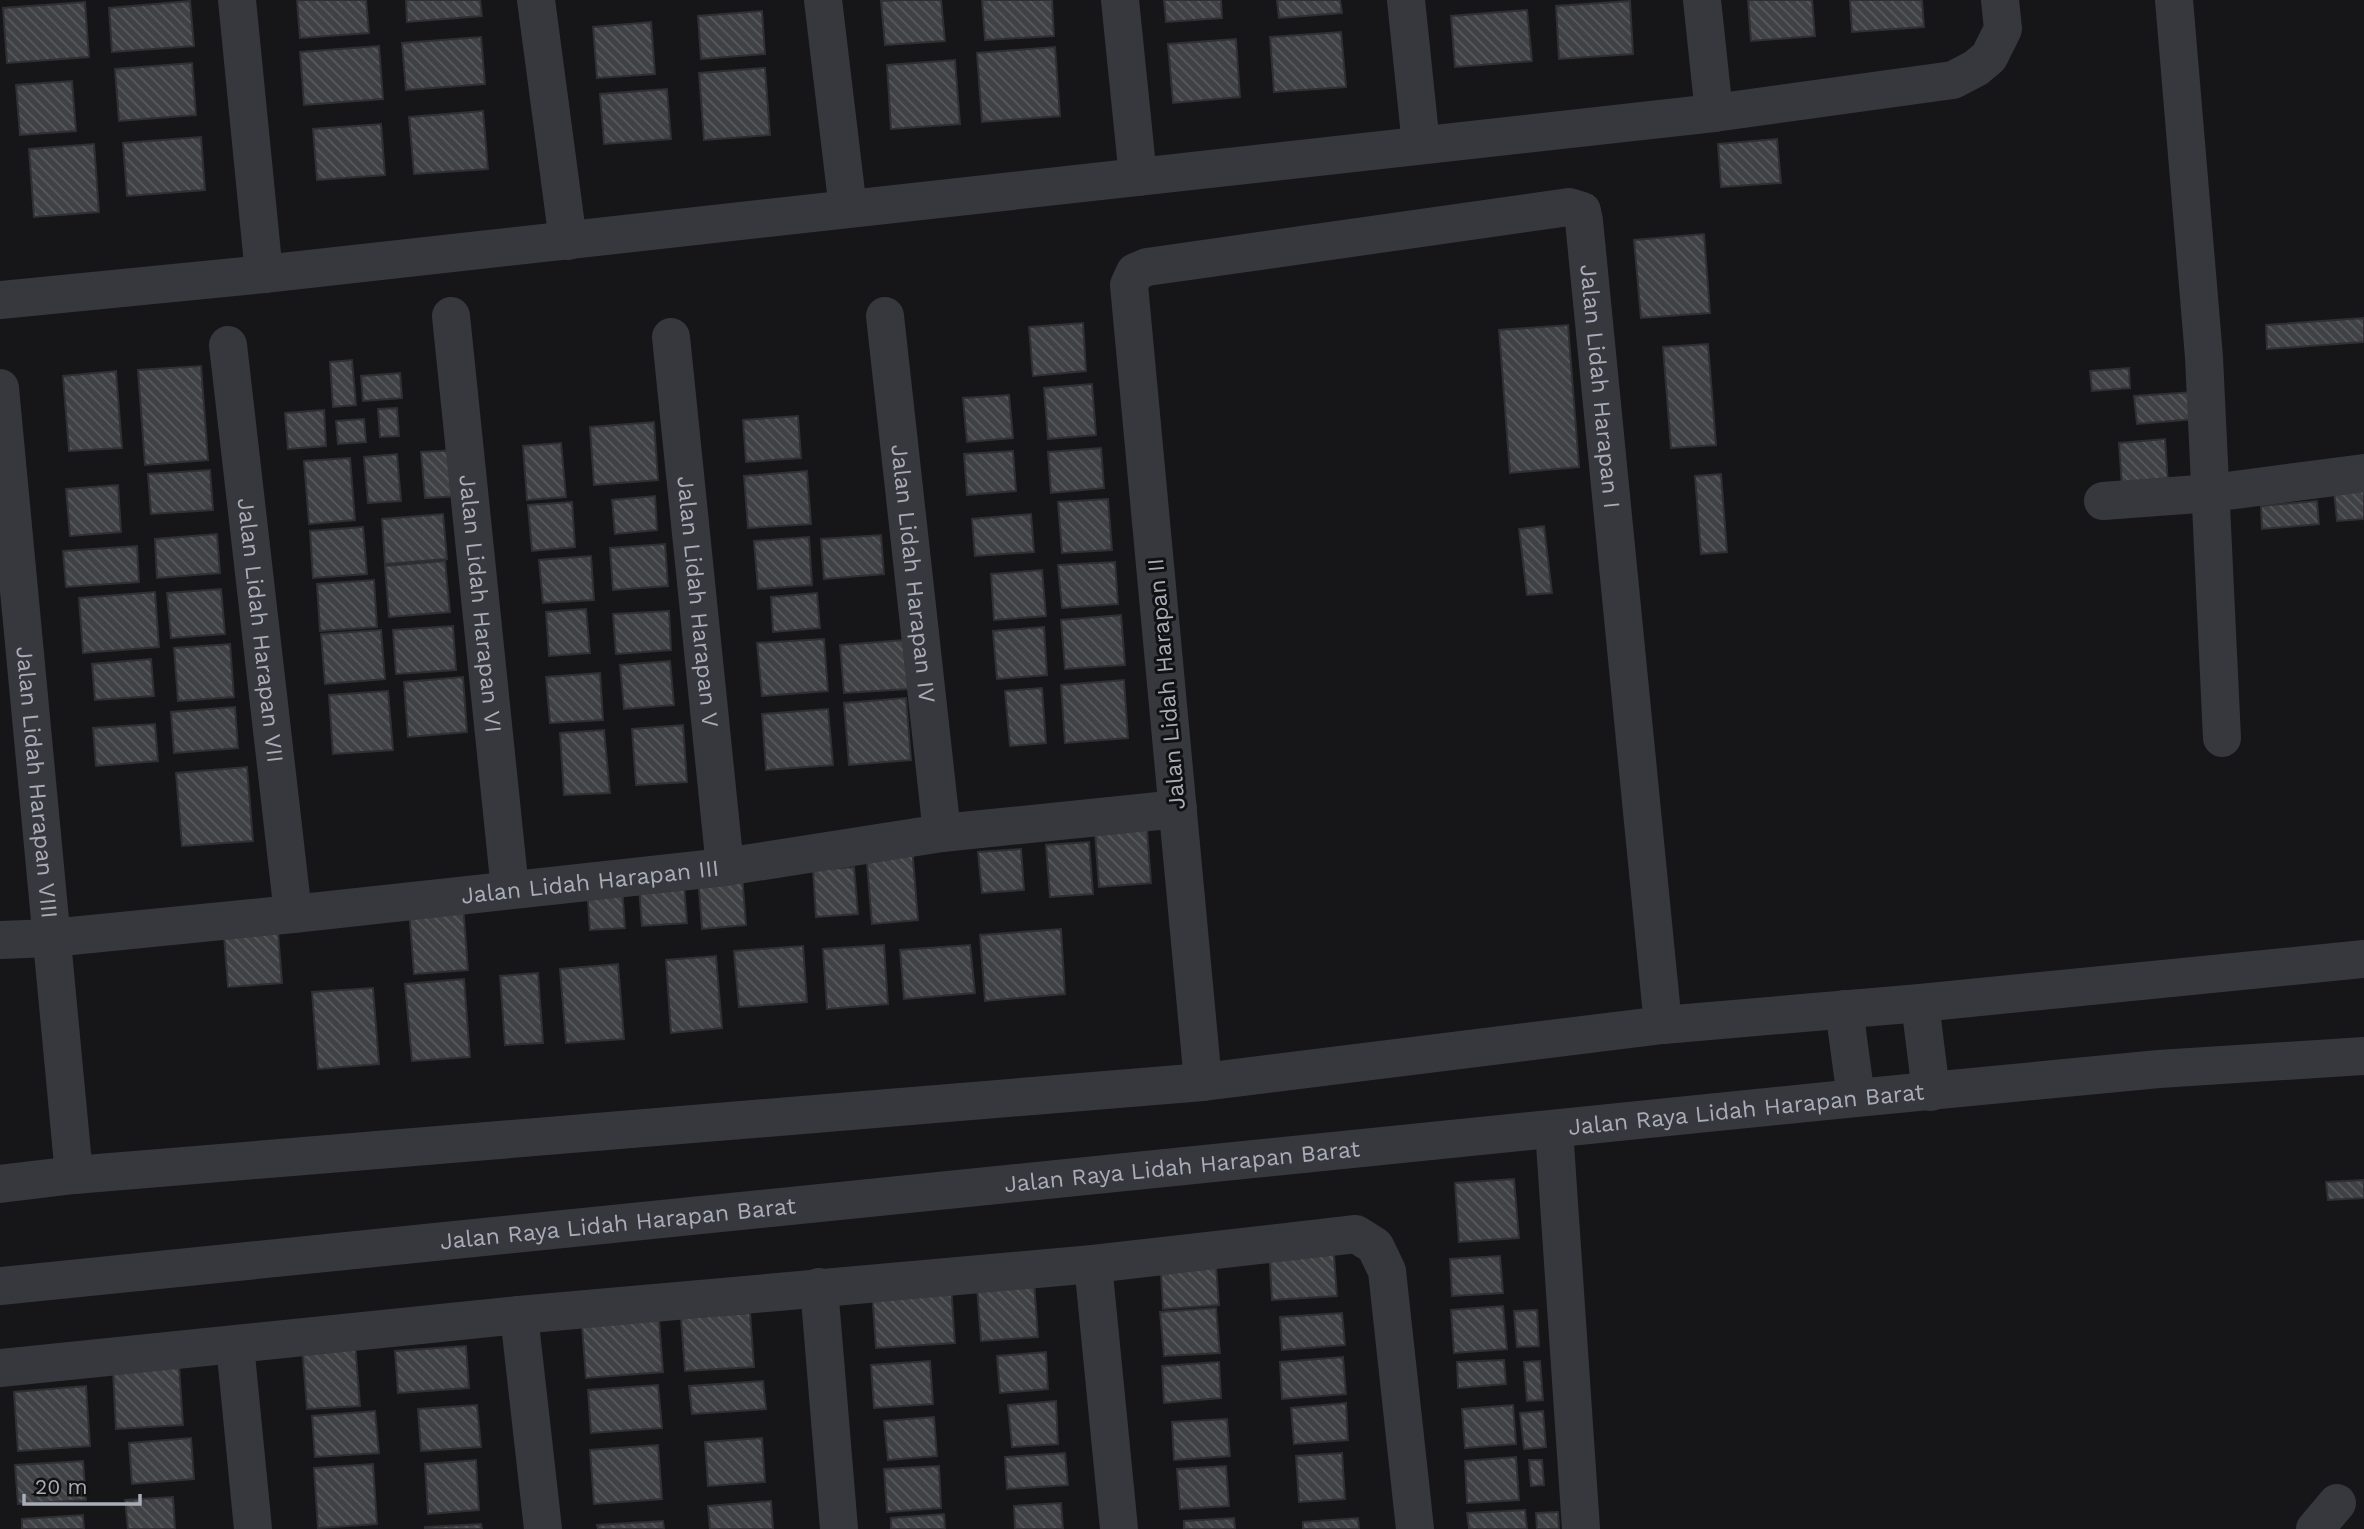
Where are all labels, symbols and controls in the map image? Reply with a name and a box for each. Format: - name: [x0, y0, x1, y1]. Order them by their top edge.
- street label: Jalan Lidah Harapan I: [1574, 263, 1625, 510]
- street label: Jalan Lidah Harapan IV: [885, 443, 941, 704]
- street label: Jalan Lidah Harapan VI: [453, 473, 507, 734]
- street label: Jalan Lidah Harapan V: [671, 475, 724, 729]
- street label: Jalan Lidah Harapan VII: [232, 496, 289, 764]
- street label: Jalan Lidah Harapan II: [1142, 557, 1191, 811]
- street label: Jalan Lidah Harapan VIII: [10, 645, 63, 920]
- street label: Jalan Lidah Harapan III: [460, 855, 720, 910]
- street label: Jalan Raya Lidah Harapan Barat: [1567, 1079, 1926, 1141]
- street label: Jalan Raya Lidah Harapan Barat: [1003, 1135, 1362, 1198]
- street label: Jalan Raya Lidah Harapan Barat: [439, 1192, 797, 1255]
- scale bar: [24, 1462, 140, 1506]
- text: 20 m: [35, 1474, 87, 1499]

